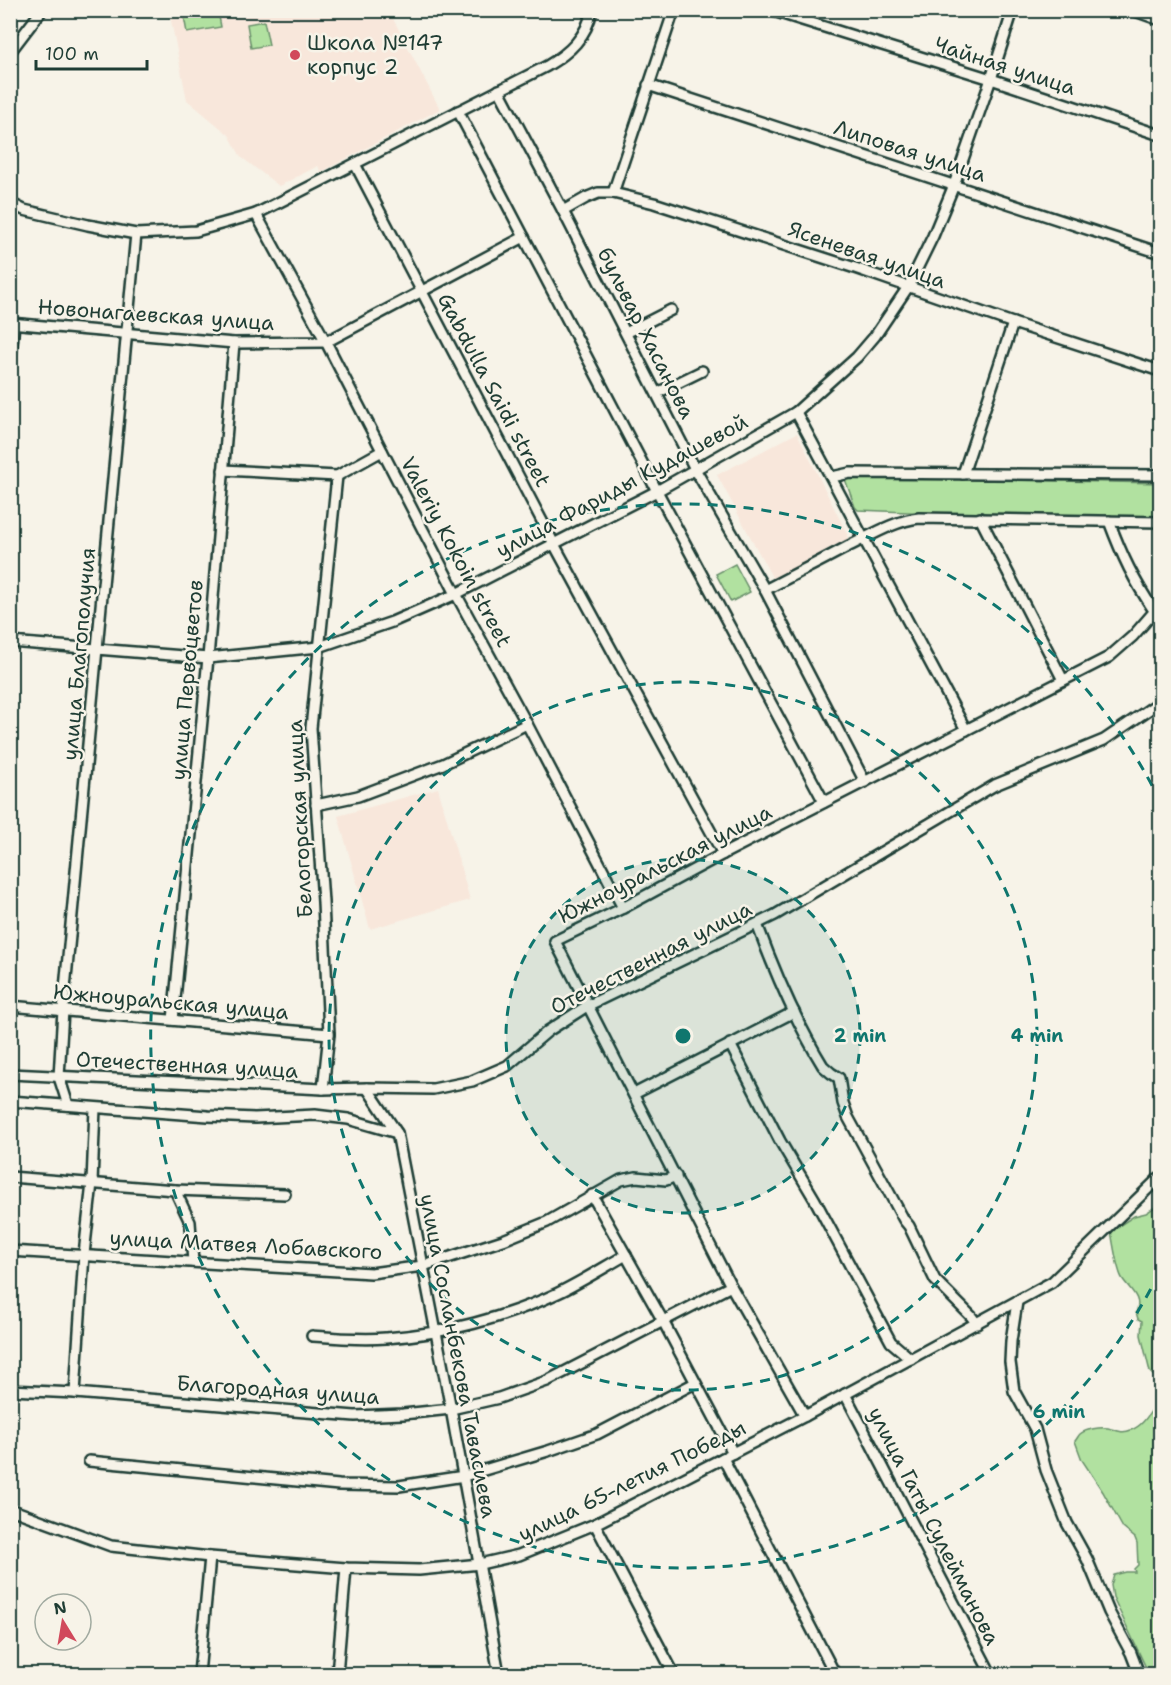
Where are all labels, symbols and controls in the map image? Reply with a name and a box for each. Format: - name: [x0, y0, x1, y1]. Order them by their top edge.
- place label: Школа №147 корпус 2: [307, 29, 443, 81]
- street label: Чайная улица: [931, 30, 1079, 102]
- scale bar: [36, 33, 147, 71]
- text: 100 m: [45, 42, 99, 66]
- marker: Школа №147 корпус 2: [288, 48, 302, 62]
- street label: Липовая улица: [830, 113, 990, 189]
- street label: Ясеневая улица: [784, 215, 950, 295]
- street label: бульвар Хасанова: [591, 242, 701, 424]
- street label: Gabdulla Saidi street: [431, 288, 557, 492]
- street label: Новонагаевская улица: [37, 293, 275, 337]
- street label: улица Фариды Кудашевой: [491, 407, 753, 564]
- street label: Valeriy Kokoin street: [394, 452, 518, 652]
- street label: улица Благополучия: [56, 546, 102, 762]
- street label: улица Первоцветов: [164, 579, 210, 781]
- street label: Белогорская улица: [281, 719, 319, 919]
- street label: Южноуральская улица: [553, 798, 777, 930]
- street label: Отечественная улица: [545, 895, 757, 1021]
- street label: Южноуральская улица: [52, 978, 290, 1026]
- text: 2 min: [834, 1024, 886, 1048]
- text: 4 min: [1011, 1024, 1063, 1048]
- centre of rings: [673, 1026, 693, 1046]
- street label: Отечественная улица: [75, 1045, 299, 1085]
- street label: улица Сосланбекова Тавасиева: [413, 1192, 503, 1520]
- street label: улица Матвея Лобавского: [109, 1224, 383, 1266]
- street label: Благородная улица: [175, 1369, 381, 1411]
- text: 6 min: [1033, 1400, 1085, 1424]
- street label: улица Гаты Сулейманова: [862, 1402, 1006, 1650]
- street label: улица 65-летия Победы: [514, 1414, 750, 1548]
- north arrow: [33, 1592, 93, 1652]
- text: N: [52, 1596, 68, 1619]

